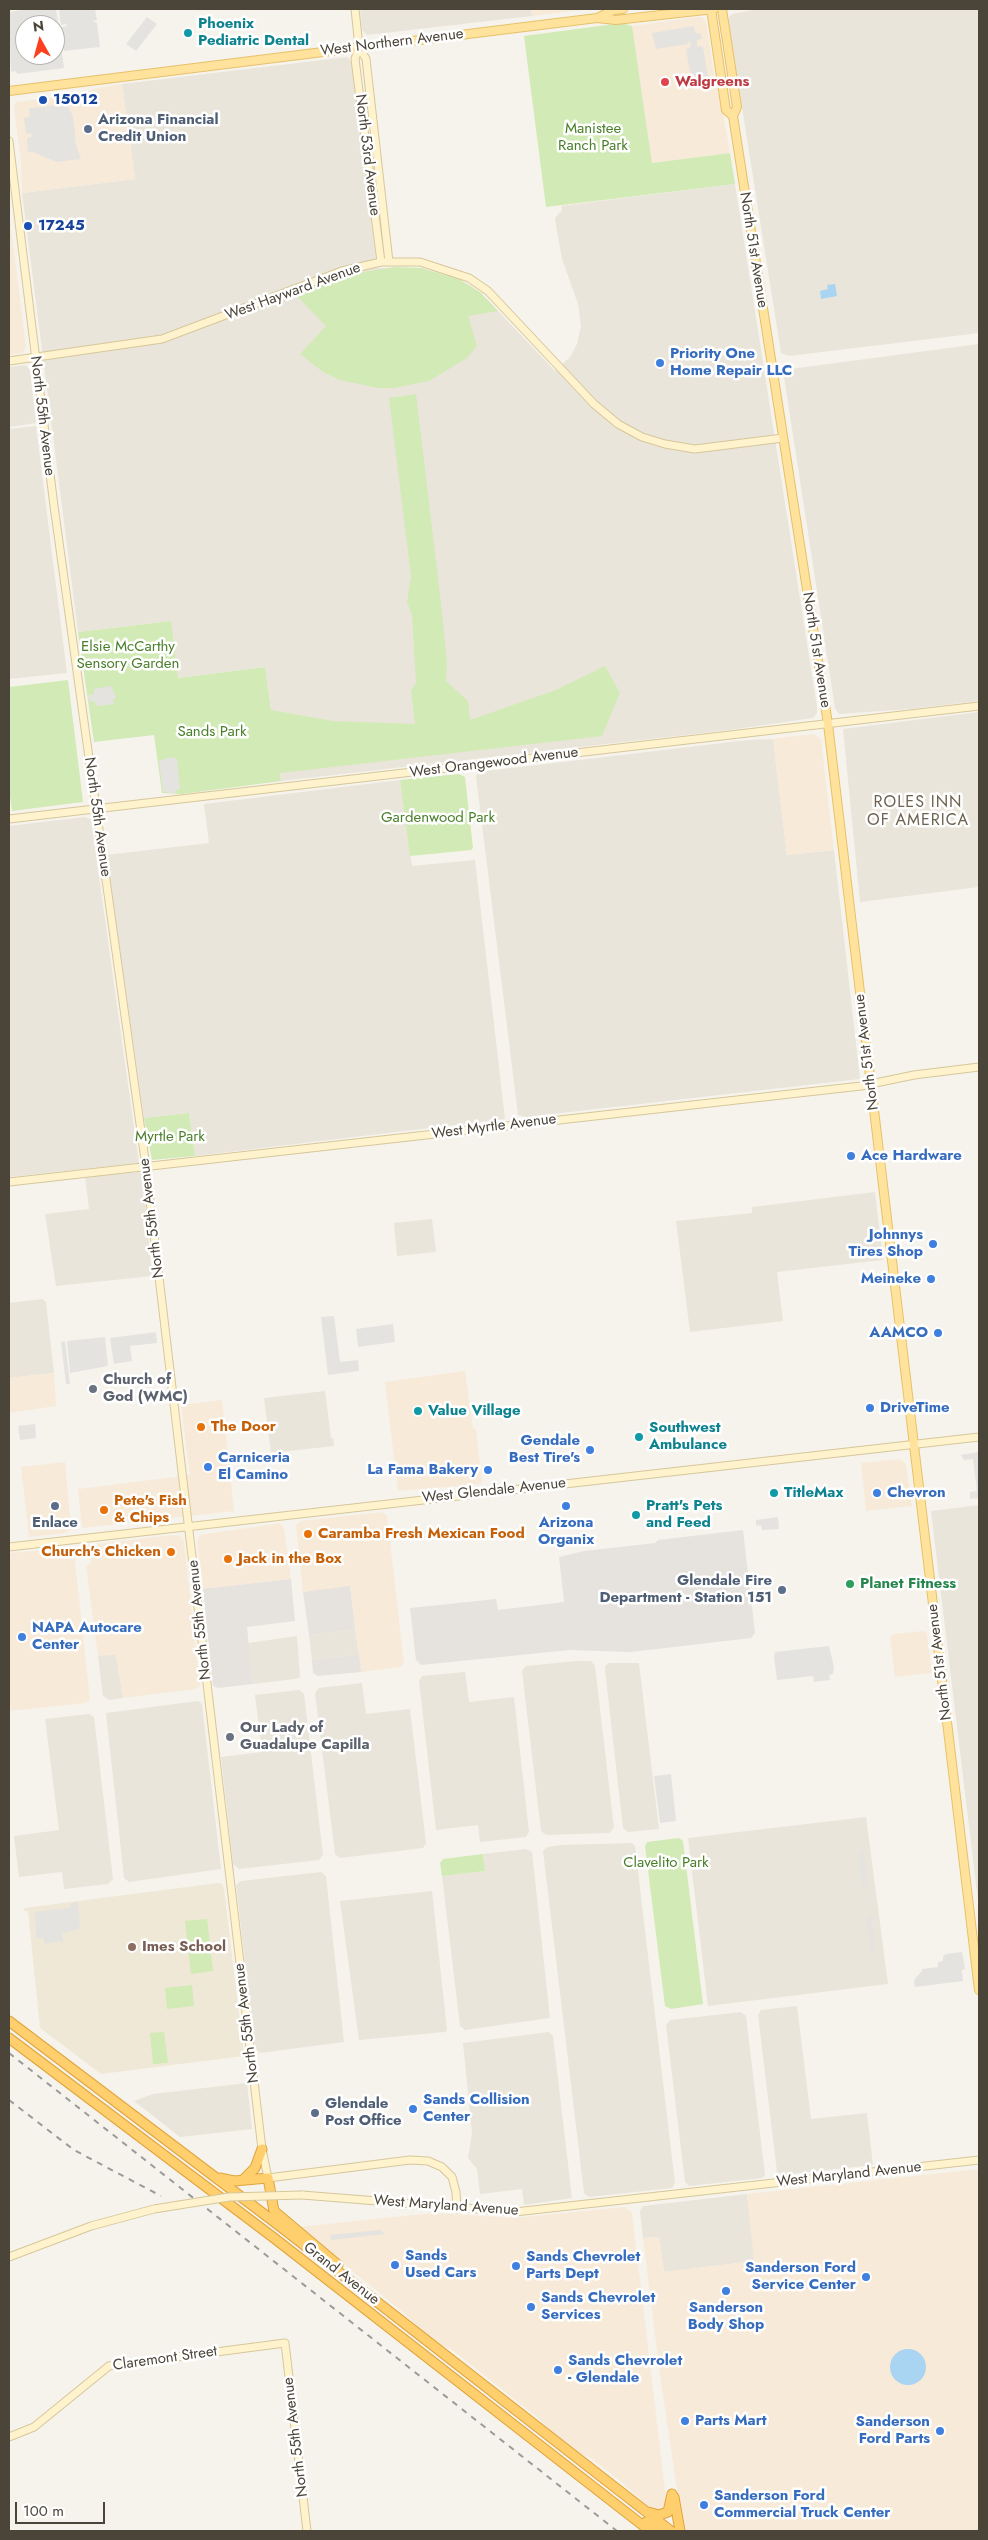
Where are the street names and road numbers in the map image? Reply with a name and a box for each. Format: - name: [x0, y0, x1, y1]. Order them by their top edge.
- street label: West Northern Avenue: [319, 25, 465, 61]
- street label: North 53rd Avenue: [351, 93, 383, 217]
- street label: North 51st Avenue: [735, 191, 771, 309]
- street label: West Hayward Avenue: [223, 259, 363, 325]
- street label: North 55th Avenue: [26, 355, 58, 477]
- street label: North 51st Avenue: [798, 591, 834, 709]
- street label: West Orangewood Avenue: [409, 744, 579, 782]
- street label: North 55th Avenue: [80, 756, 114, 878]
- street label: North 51st Avenue: [851, 993, 883, 1111]
- street label: West Myrtle Avenue: [431, 1110, 557, 1144]
- street label: North 55th Avenue: [136, 1157, 168, 1279]
- street label: West Glendale Avenue: [421, 1475, 567, 1507]
- street label: North 55th Avenue: [185, 1559, 215, 1681]
- street label: North 51st Avenue: [924, 1603, 956, 1721]
- street label: North 55th Avenue: [231, 1962, 263, 2084]
- street label: West Maryland Avenue: [776, 2158, 922, 2192]
- street label: West Maryland Avenue: [373, 2192, 519, 2220]
- street label: Grand Avenue: [299, 2239, 383, 2309]
- street label: Claremont Street: [112, 2343, 218, 2375]
- street label: North 55th Avenue: [280, 2376, 312, 2498]

